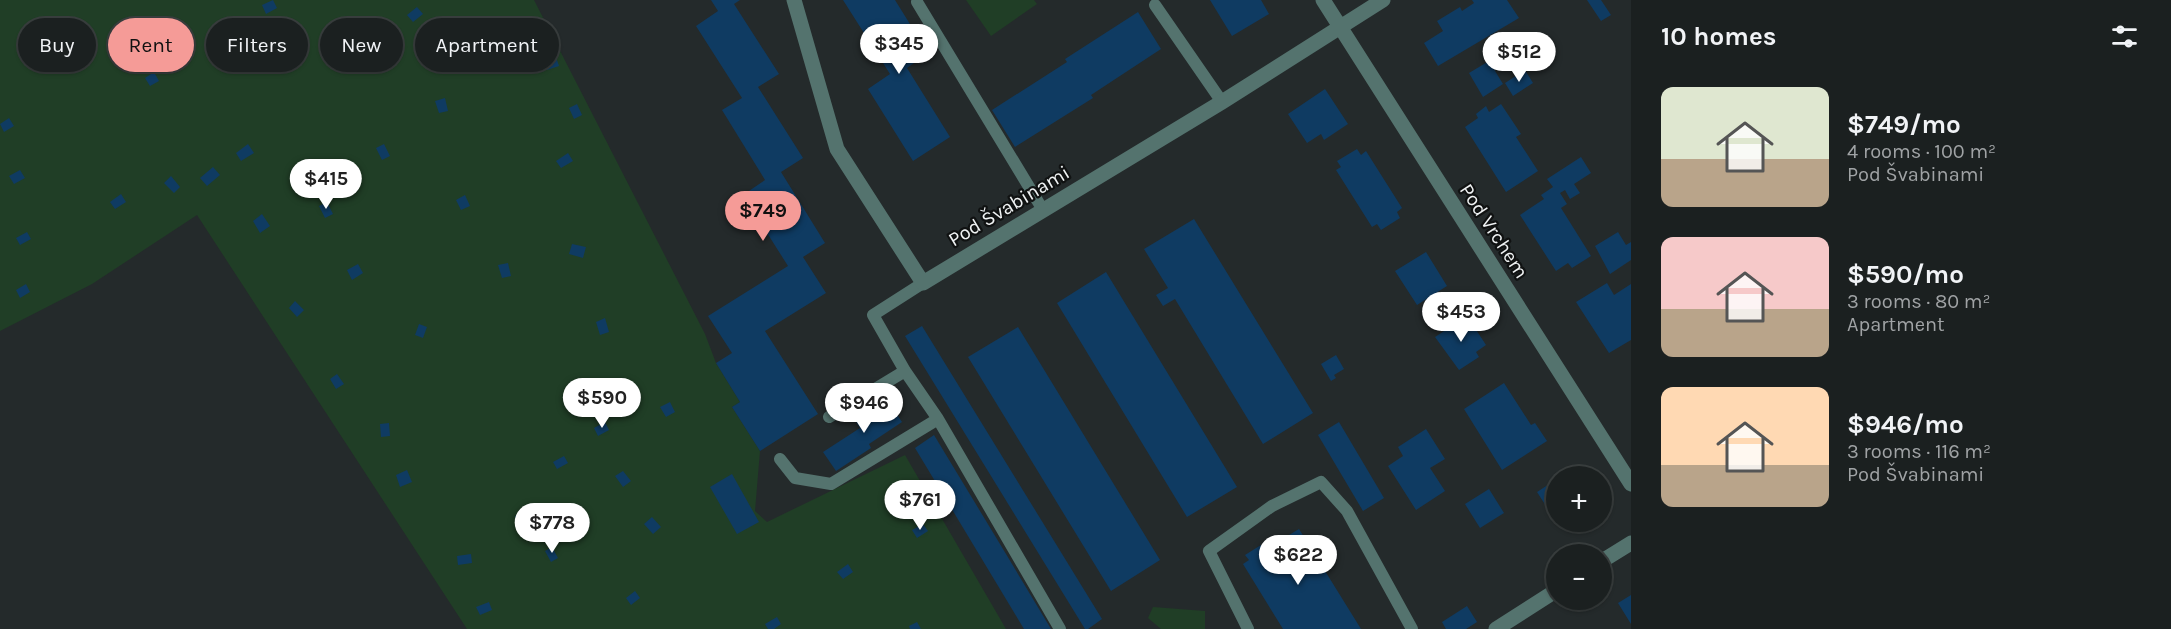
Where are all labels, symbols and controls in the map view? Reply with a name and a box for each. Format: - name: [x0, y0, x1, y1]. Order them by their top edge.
- chip: Buy: [18, 18, 96, 72]
- chip: Rent: [108, 18, 194, 72]
- chip: Filters: [206, 18, 308, 72]
- chip: New: [320, 18, 403, 72]
- chip: Apartment: [415, 18, 559, 72]
- icon: filters: [2108, 20, 2141, 53]
- text: 10 homes: [1661, 21, 1776, 52]
- pin: $345: [863, 24, 935, 75]
- text: $345: [874, 32, 924, 55]
- pin: $512: [1483, 32, 1555, 83]
- text: $512: [1497, 40, 1541, 63]
- text: $749/mo: [1847, 109, 1961, 140]
- icon: home: [1709, 111, 1781, 183]
- text: 4 rooms · 100 m²: [1847, 140, 1996, 163]
- pin: $415: [290, 159, 362, 210]
- street label: Pod Švabinami: [944, 160, 1074, 251]
- text: Pod Švabinami: [1847, 163, 1984, 186]
- text: $415: [304, 167, 348, 190]
- street label: Pod Vrchem: [1455, 179, 1533, 283]
- pin: $749: [727, 191, 799, 242]
- text: $749: [739, 199, 787, 222]
- text: $590/mo: [1847, 259, 1964, 290]
- icon: home: [1709, 261, 1781, 333]
- text: 3 rooms · 80 m²: [1847, 290, 1991, 313]
- pin: $453: [1425, 292, 1497, 343]
- text: $453: [1436, 300, 1486, 323]
- text: Apartment: [1847, 313, 1945, 336]
- pin: $590: [566, 378, 638, 429]
- pin: $946: [828, 383, 900, 434]
- text: $590: [577, 386, 627, 409]
- text: $946: [839, 391, 889, 414]
- text: $946/mo: [1847, 409, 1964, 440]
- icon: home: [1709, 411, 1781, 483]
- text: 3 rooms · 116 m²: [1847, 440, 1991, 463]
- text: Pod Švabinami: [1847, 463, 1984, 486]
- map controls: [1546, 466, 1612, 610]
- button: +: [1546, 466, 1612, 532]
- pin: $761: [884, 480, 956, 531]
- text: $761: [899, 488, 942, 511]
- pin: $778: [516, 503, 588, 554]
- text: $778: [529, 511, 575, 534]
- pin: $622: [1262, 535, 1334, 586]
- text: $622: [1273, 543, 1323, 566]
- button: −: [1546, 544, 1612, 610]

